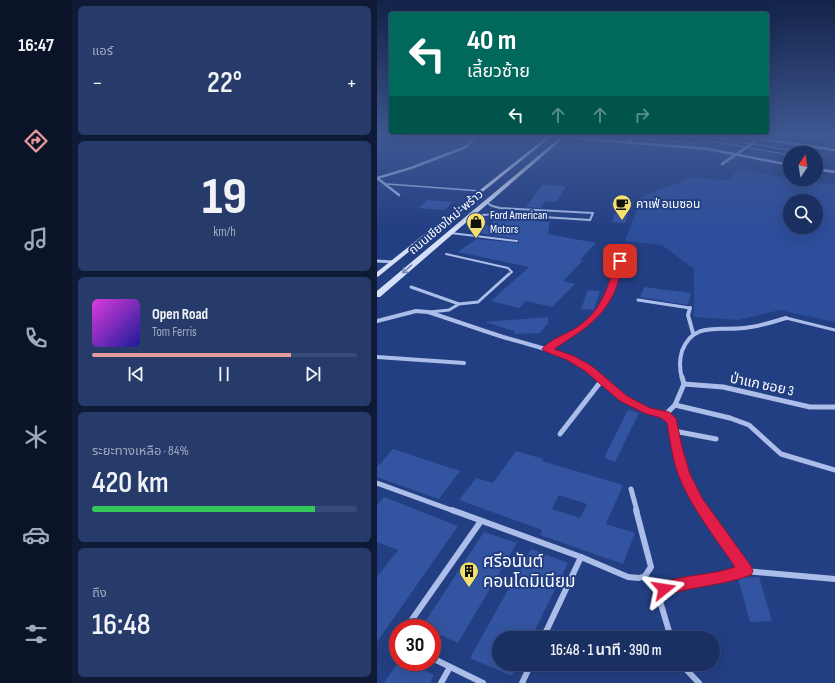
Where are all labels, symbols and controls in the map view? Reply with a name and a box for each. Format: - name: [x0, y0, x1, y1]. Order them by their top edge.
- text: 40 m: [467, 24, 516, 57]
- icon: left: [401, 28, 453, 80]
- text: 16:47: [18, 35, 54, 56]
- text: แอร์: [92, 43, 113, 59]
- text: เลี้ยวซ้าย: [467, 61, 530, 82]
- text: 22°: [207, 65, 242, 101]
- text: −: [92, 70, 103, 97]
- text: +: [346, 70, 357, 97]
- icon: left: [505, 104, 527, 126]
- icon: ahead: [547, 104, 569, 126]
- icon: ahead: [589, 104, 611, 126]
- icon: right: [631, 104, 653, 126]
- icon: directions: [22, 127, 50, 155]
- north arrow: [783, 146, 823, 186]
- map controls: [783, 146, 823, 234]
- text: 19: [202, 166, 247, 229]
- street label: ถนนเชียงใหม่-พร้าว: [406, 187, 487, 258]
- cafe icon: คาเฟ่ อเมซอน: [611, 193, 633, 221]
- button: search: [783, 194, 823, 234]
- place label: คาเฟ่ อเมซอน: [636, 197, 700, 212]
- place label: Ford American Motors: [490, 208, 548, 237]
- shop icon: Ford American Motors: [465, 211, 487, 239]
- text: km/h: [213, 224, 236, 240]
- icon: music: [22, 225, 50, 253]
- pin: [603, 244, 637, 278]
- icon: arrive: [609, 250, 631, 272]
- one-way arrow: [403, 264, 413, 273]
- text: Open Road: [152, 305, 208, 324]
- icon: phone: [22, 324, 50, 352]
- text: Tom Ferris: [152, 324, 197, 340]
- icon: previous: [125, 363, 147, 385]
- icon: pause: [213, 363, 235, 385]
- icon: next: [302, 363, 324, 385]
- street label: ป่าแก ซอย 3: [728, 369, 796, 400]
- icon: climate: [22, 423, 50, 451]
- text: ระยะทางเหลือ · 84%: [92, 443, 189, 459]
- text: 420 km: [92, 465, 169, 501]
- icon: car: [22, 521, 50, 549]
- place label: ศรีอนันต์ คอนโดมิเนียม: [483, 552, 575, 592]
- building icon: ศรีอนันต์ คอนโดมิเนียม: [458, 560, 480, 588]
- position arrow: [643, 568, 685, 610]
- text: ถึง: [92, 585, 107, 601]
- text: 16:48: [92, 607, 150, 643]
- speed limit sign: 30: [389, 619, 441, 671]
- icon: filters: [22, 620, 50, 648]
- text: 16:48 · 1 นาที · 390 m: [550, 641, 662, 660]

